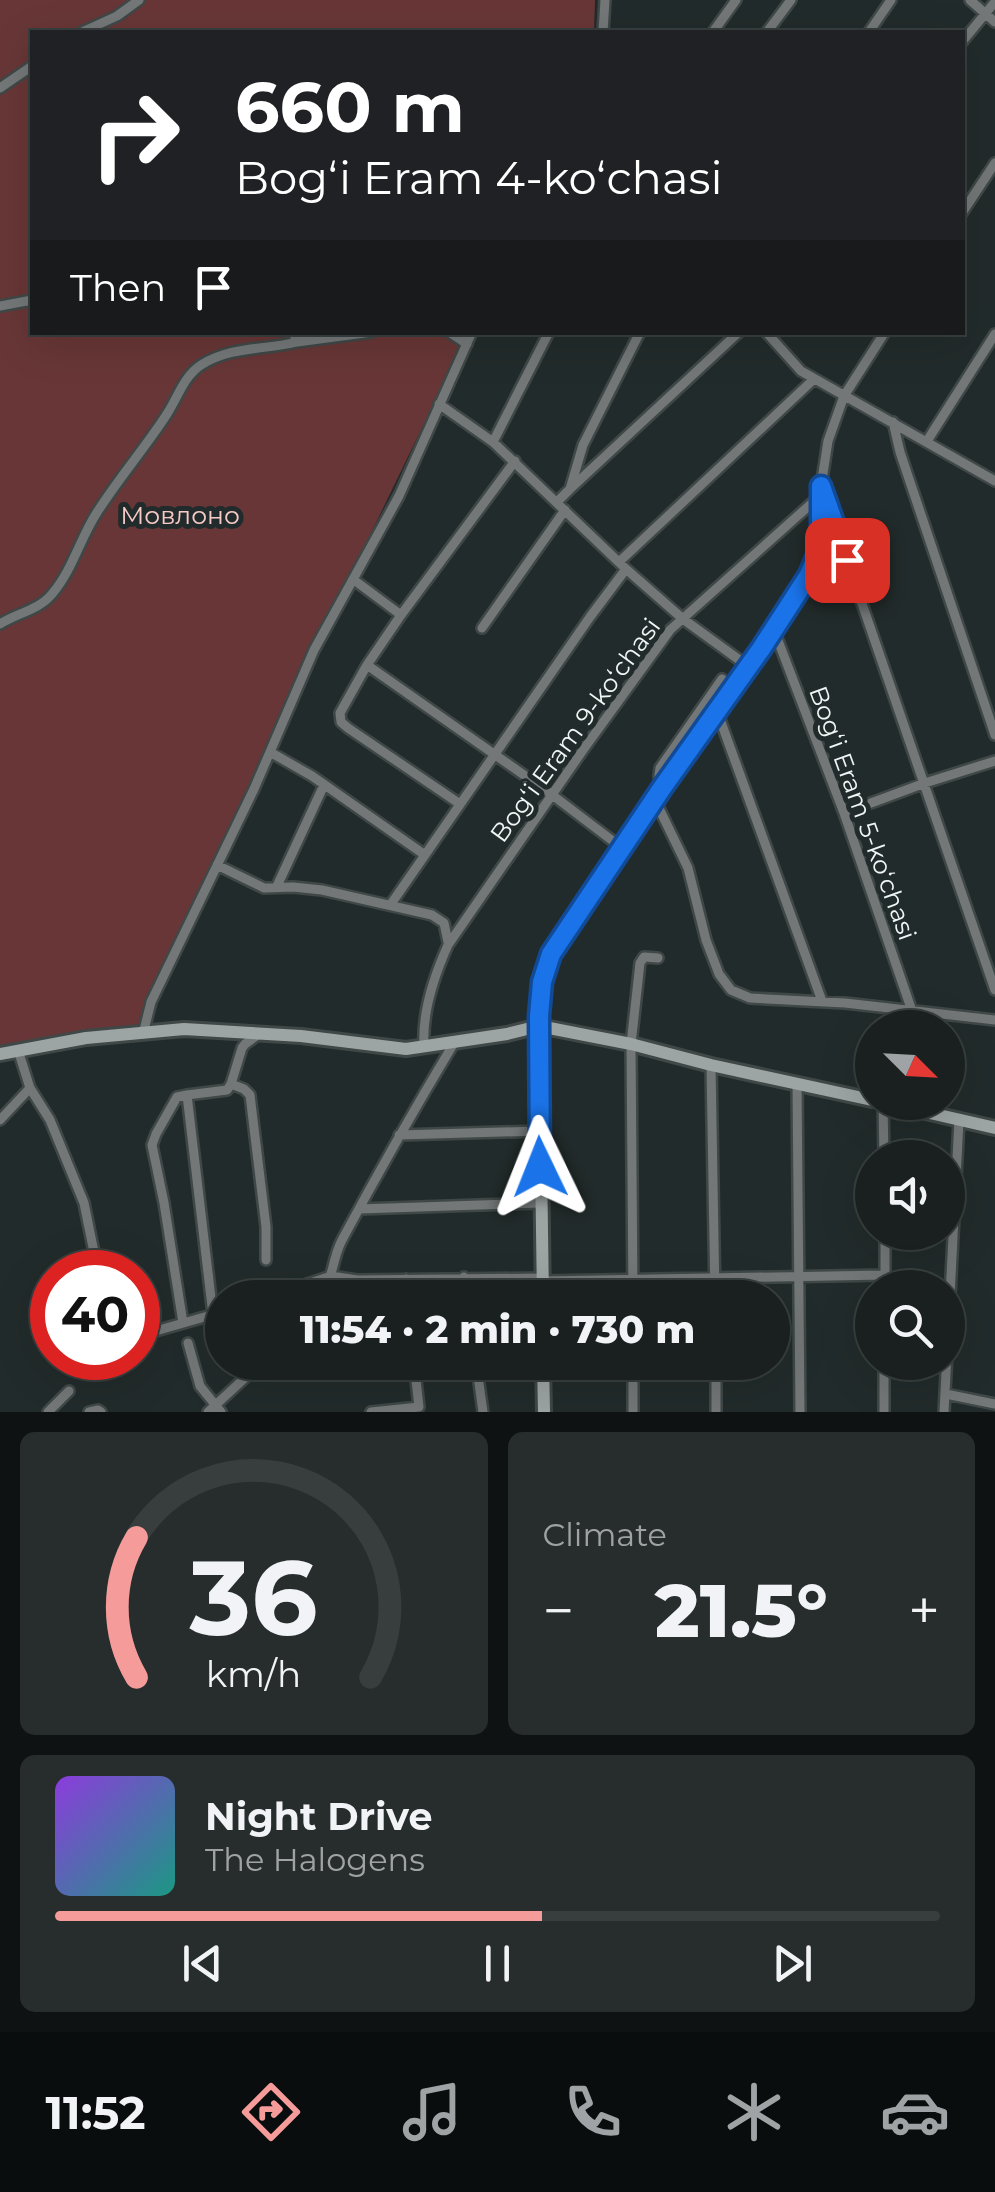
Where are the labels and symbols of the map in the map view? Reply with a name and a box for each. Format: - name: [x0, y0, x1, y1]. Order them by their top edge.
- park label: Мовлоно: [120, 500, 240, 530]
- pin: [805, 518, 890, 603]
- street label: Bogʻi Eram 9-koʻchasi: [484, 612, 666, 848]
- street label: Bogʻi Eram 5-koʻchasi: [803, 682, 923, 944]
- north arrow: [855, 1010, 965, 1120]
- position arrow: [488, 1115, 592, 1219]
- speed limit sign: 40: [30, 1250, 160, 1380]

